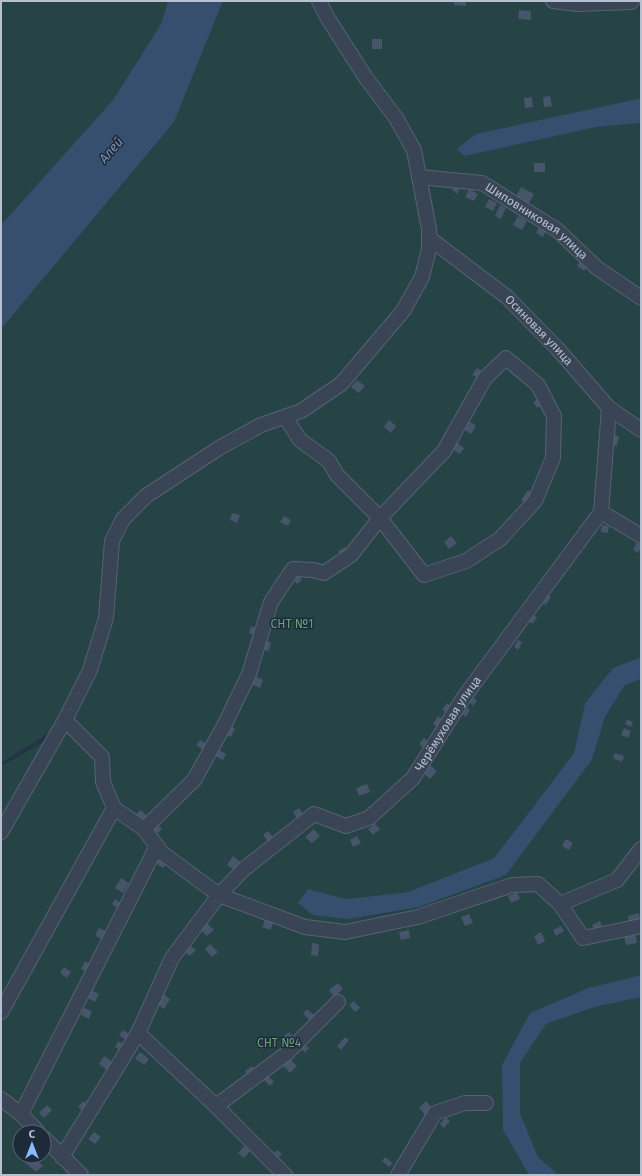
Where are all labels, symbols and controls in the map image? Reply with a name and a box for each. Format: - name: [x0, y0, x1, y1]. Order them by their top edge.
- water label: Алей: [95, 134, 126, 167]
- street label: Шиповниковая улица: [483, 180, 591, 262]
- street label: Осиновая улица: [502, 292, 576, 368]
- park label: СНТ №1: [271, 617, 313, 631]
- street label: Черёмуховая улица: [412, 673, 484, 774]
- park label: СНТ №4: [257, 1036, 302, 1050]
- north arrow: [12, 1124, 52, 1164]
- text: С: [29, 1128, 36, 1141]

